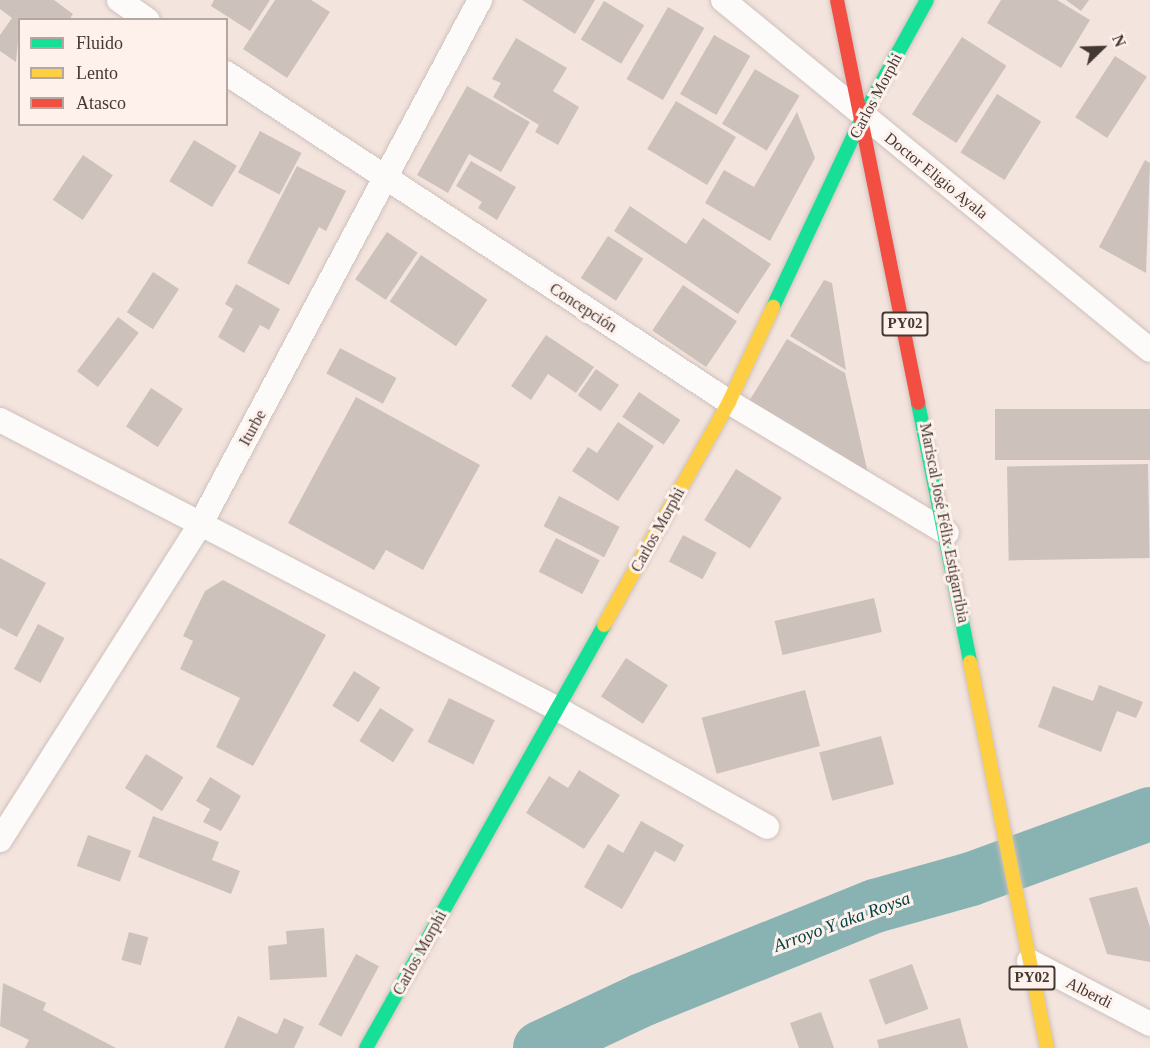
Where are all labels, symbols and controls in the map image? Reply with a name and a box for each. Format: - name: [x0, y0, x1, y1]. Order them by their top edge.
- legend: [18, 18, 228, 126]
- north arrow: [1072, 18, 1132, 78]
- text: N: [1109, 32, 1129, 49]
- text: Fluido: [76, 33, 123, 53]
- street label: Carlos Morphi: [846, 50, 906, 142]
- text: Lento: [76, 63, 118, 83]
- text: Atasco: [76, 93, 126, 113]
- street label: Doctor Eligio Ayala: [880, 128, 992, 224]
- street label: Concepción: [546, 279, 620, 337]
- road number: PY02: [881, 312, 929, 336]
- street label: Iturbe: [235, 407, 271, 449]
- street label: Mariscal José Félix Estigarribia: [915, 422, 973, 624]
- street label: Carlos Morphi: [627, 484, 689, 576]
- water label: Arroyo Y aka Roysa: [771, 887, 913, 957]
- street label: Carlos Morphi: [389, 907, 451, 999]
- road number: PY02: [1008, 966, 1056, 990]
- street label: Alberdi: [1063, 973, 1115, 1013]

